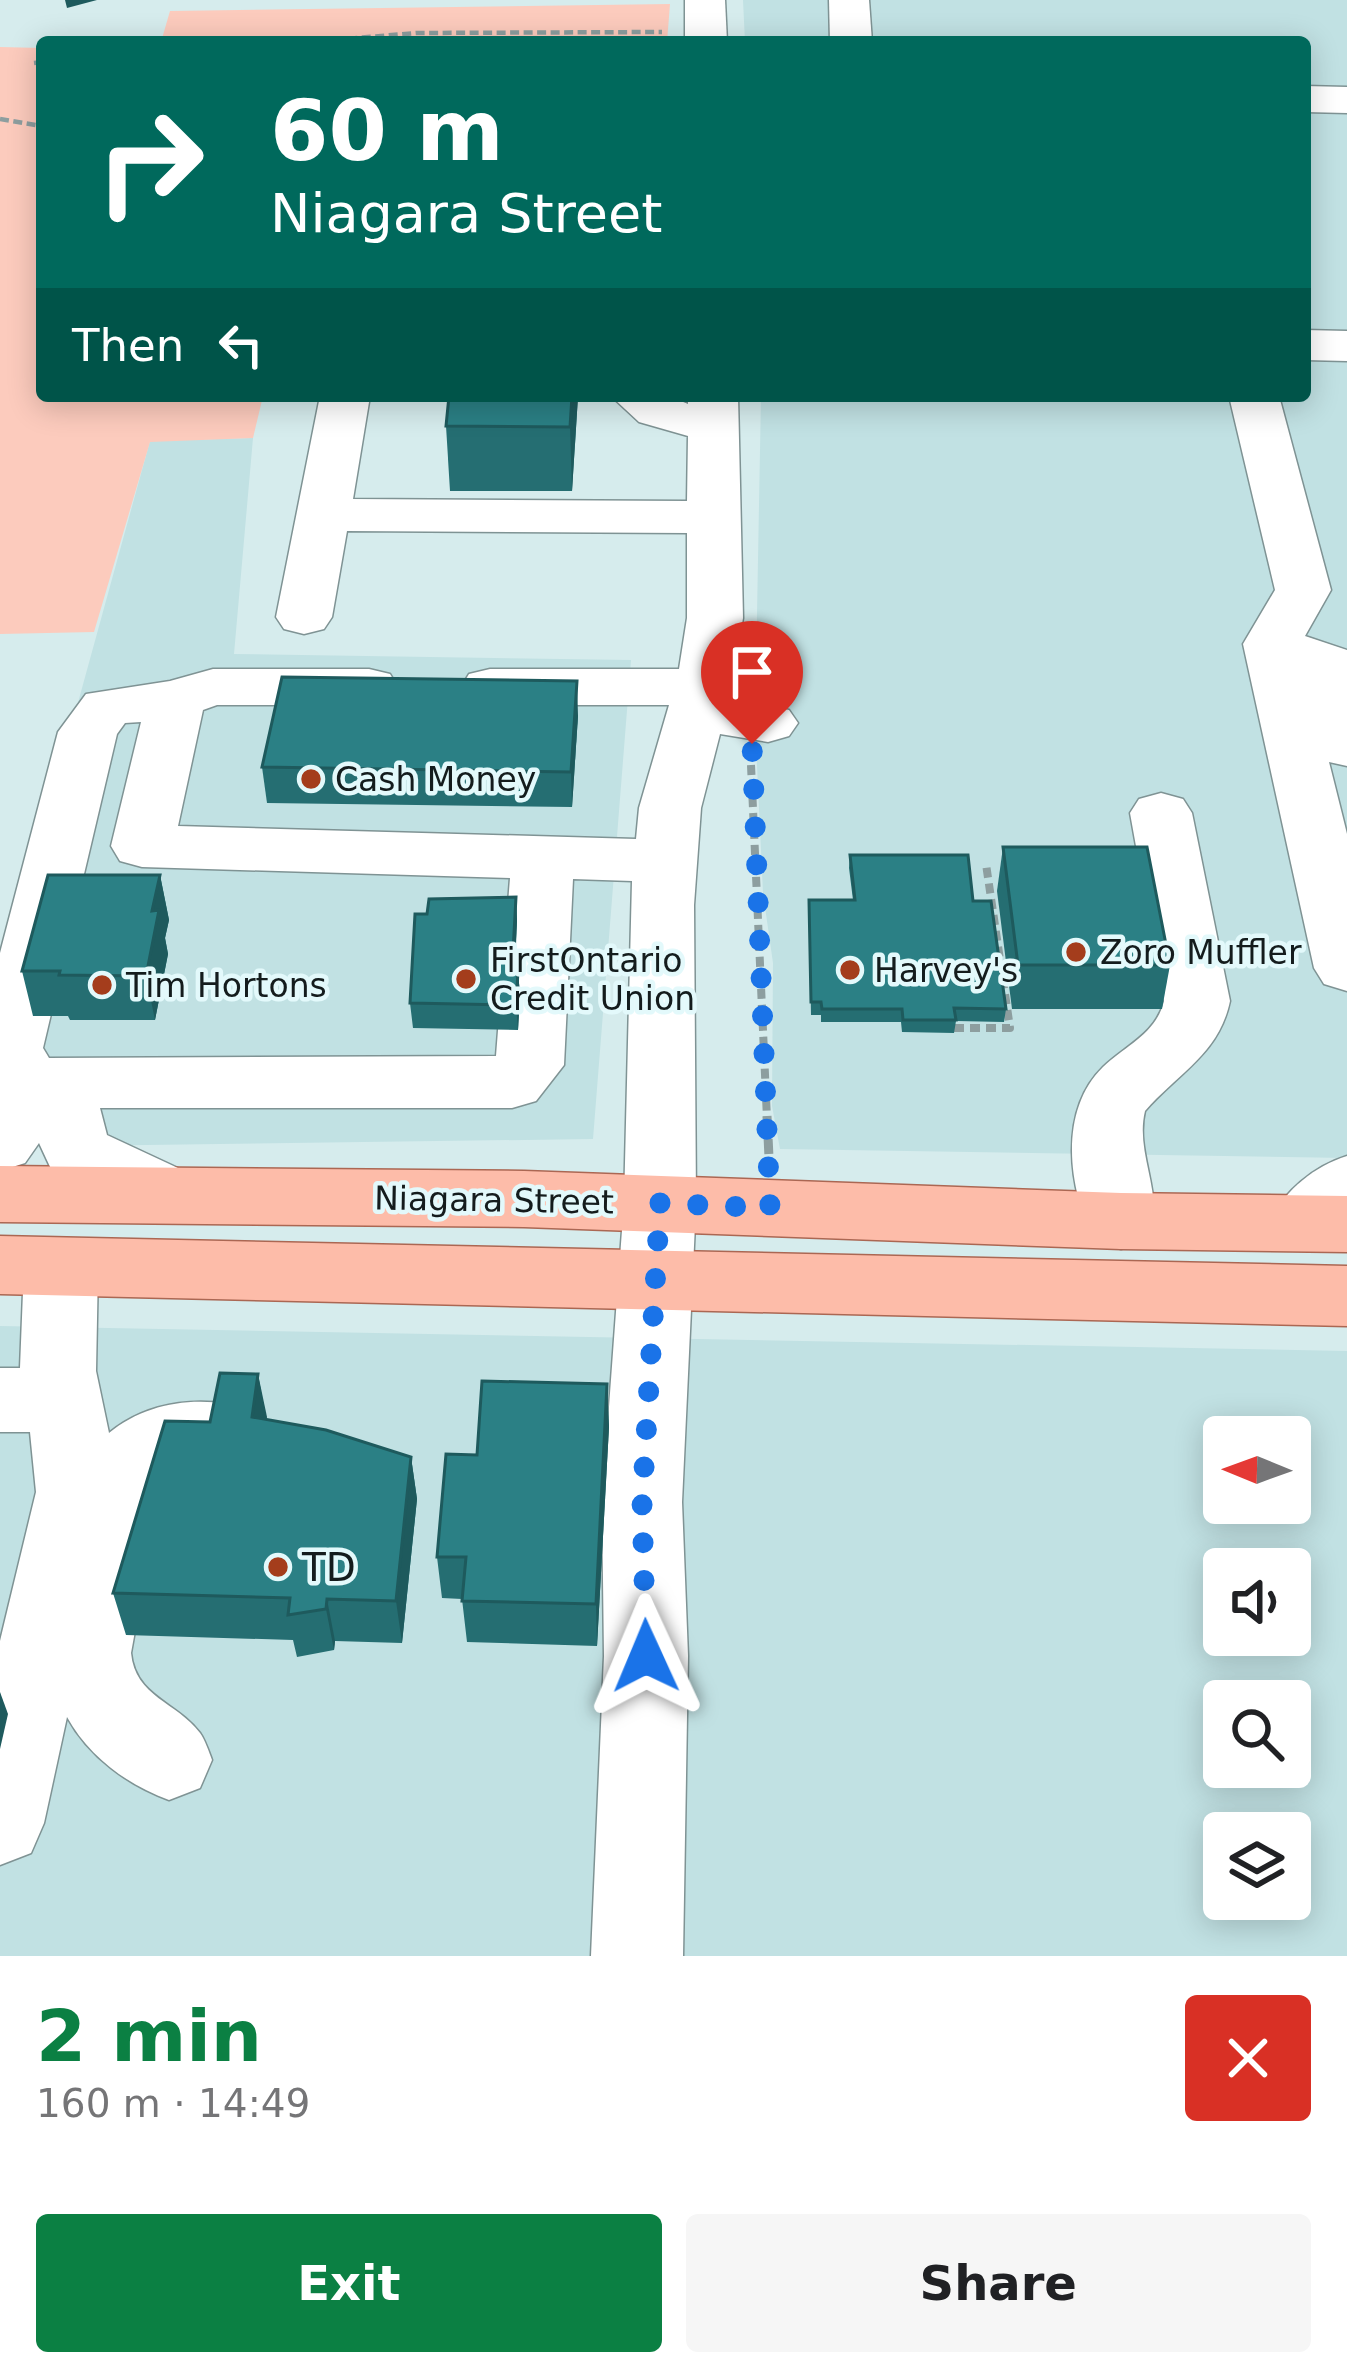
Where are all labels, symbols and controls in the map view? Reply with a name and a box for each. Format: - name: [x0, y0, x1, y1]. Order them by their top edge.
- text: 60 m: [270, 82, 504, 180]
- icon: right: [72, 84, 228, 240]
- text: Niagara Street: [270, 182, 662, 245]
- icon: left: [208, 312, 274, 378]
- text: Then: [72, 319, 184, 372]
- pin: [701, 621, 803, 744]
- icon: arrive: [719, 639, 785, 705]
- place label: Cash Money: [335, 760, 536, 799]
- marker: Cash Money: [298, 766, 324, 792]
- place label: Zoro Muffler: [1100, 933, 1302, 972]
- marker: Zoro Muffler: [1063, 939, 1089, 965]
- place label: FirstOntario Credit Union: [490, 941, 695, 1018]
- place label: Harvey's: [874, 951, 1018, 990]
- marker: Harvey's: [837, 957, 863, 983]
- place label: Tim Hortons: [125, 966, 327, 1005]
- marker: FirstOntario Credit Union: [453, 966, 479, 992]
- marker: Tim Hortons: [89, 972, 115, 998]
- street label: Niagara Street: [374, 1178, 614, 1222]
- north arrow: [1203, 1416, 1311, 1524]
- map controls: [1203, 1416, 1311, 1920]
- place label: TD: [301, 1545, 356, 1590]
- button: sound: [1203, 1548, 1311, 1656]
- marker: TD: [265, 1554, 291, 1580]
- position arrow: [583, 1593, 709, 1719]
- button: search: [1203, 1680, 1311, 1788]
- button: layers: [1203, 1812, 1311, 1920]
- text: 2 min: [36, 1994, 262, 2078]
- button: close: [1185, 1995, 1311, 2121]
- text: 160 m · 14:49: [36, 2081, 310, 2126]
- button: Exit: [36, 2214, 662, 2352]
- button: Share: [686, 2214, 1311, 2352]

